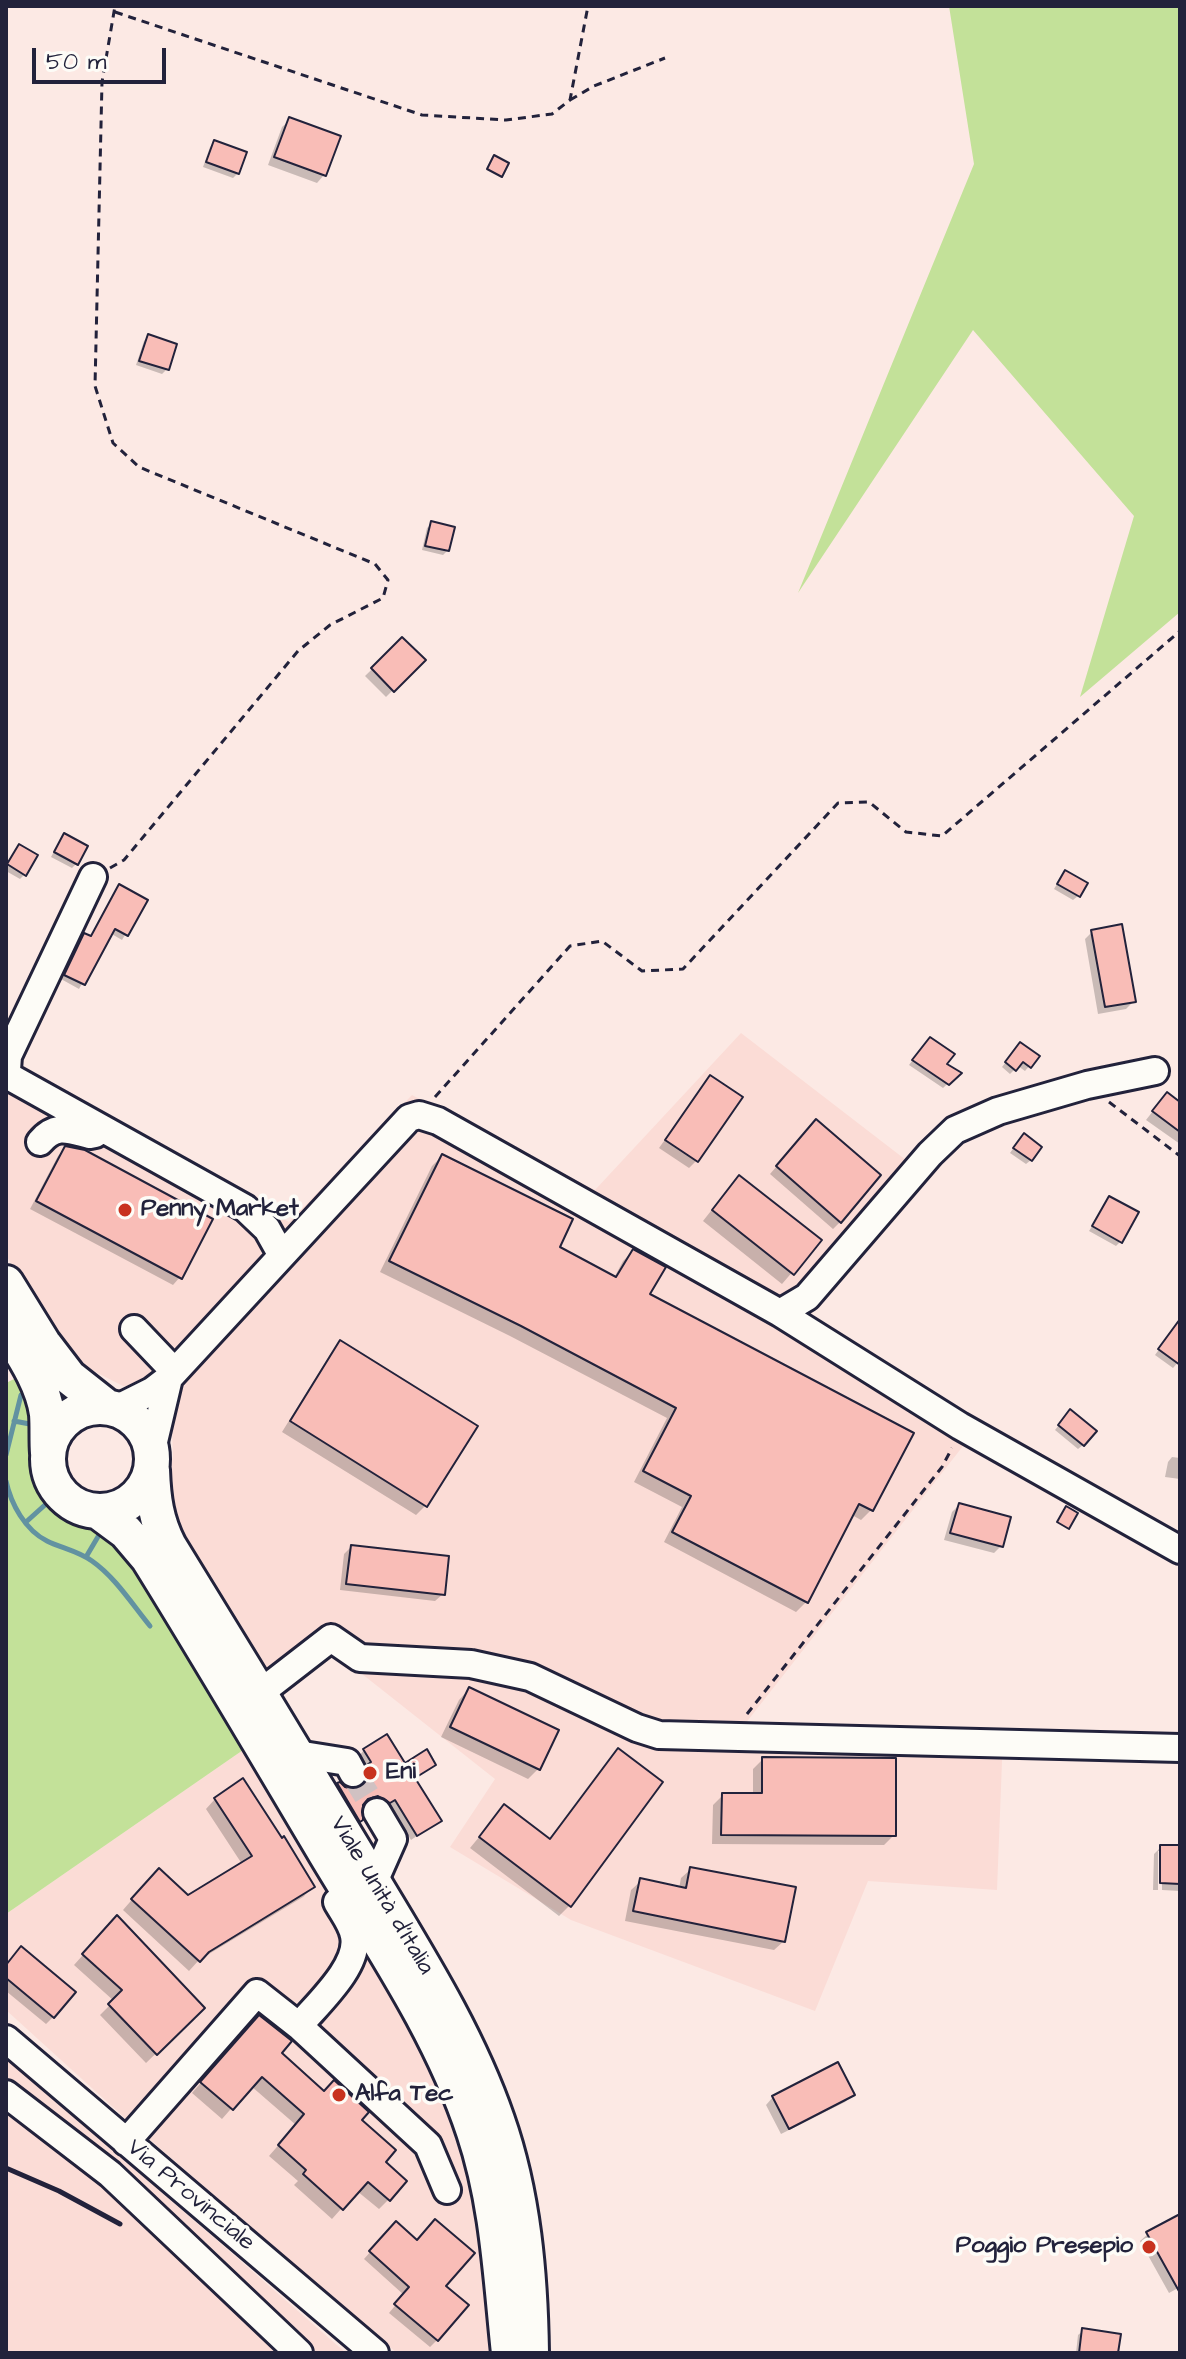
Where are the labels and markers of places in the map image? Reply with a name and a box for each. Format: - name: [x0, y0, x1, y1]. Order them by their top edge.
- place label: Penny Market: [141, 1196, 299, 1224]
- marker: Penny Market: [116, 1201, 134, 1219]
- place label: Eni: [386, 1759, 416, 1787]
- marker: Eni: [361, 1764, 379, 1782]
- place label: Alfa Tec: [355, 2081, 453, 2109]
- marker: Alfa Tec: [330, 2086, 348, 2104]
- place label: Poggio Presepio: [956, 2233, 1133, 2261]
- marker: Poggio Presepio: [1140, 2238, 1158, 2256]

